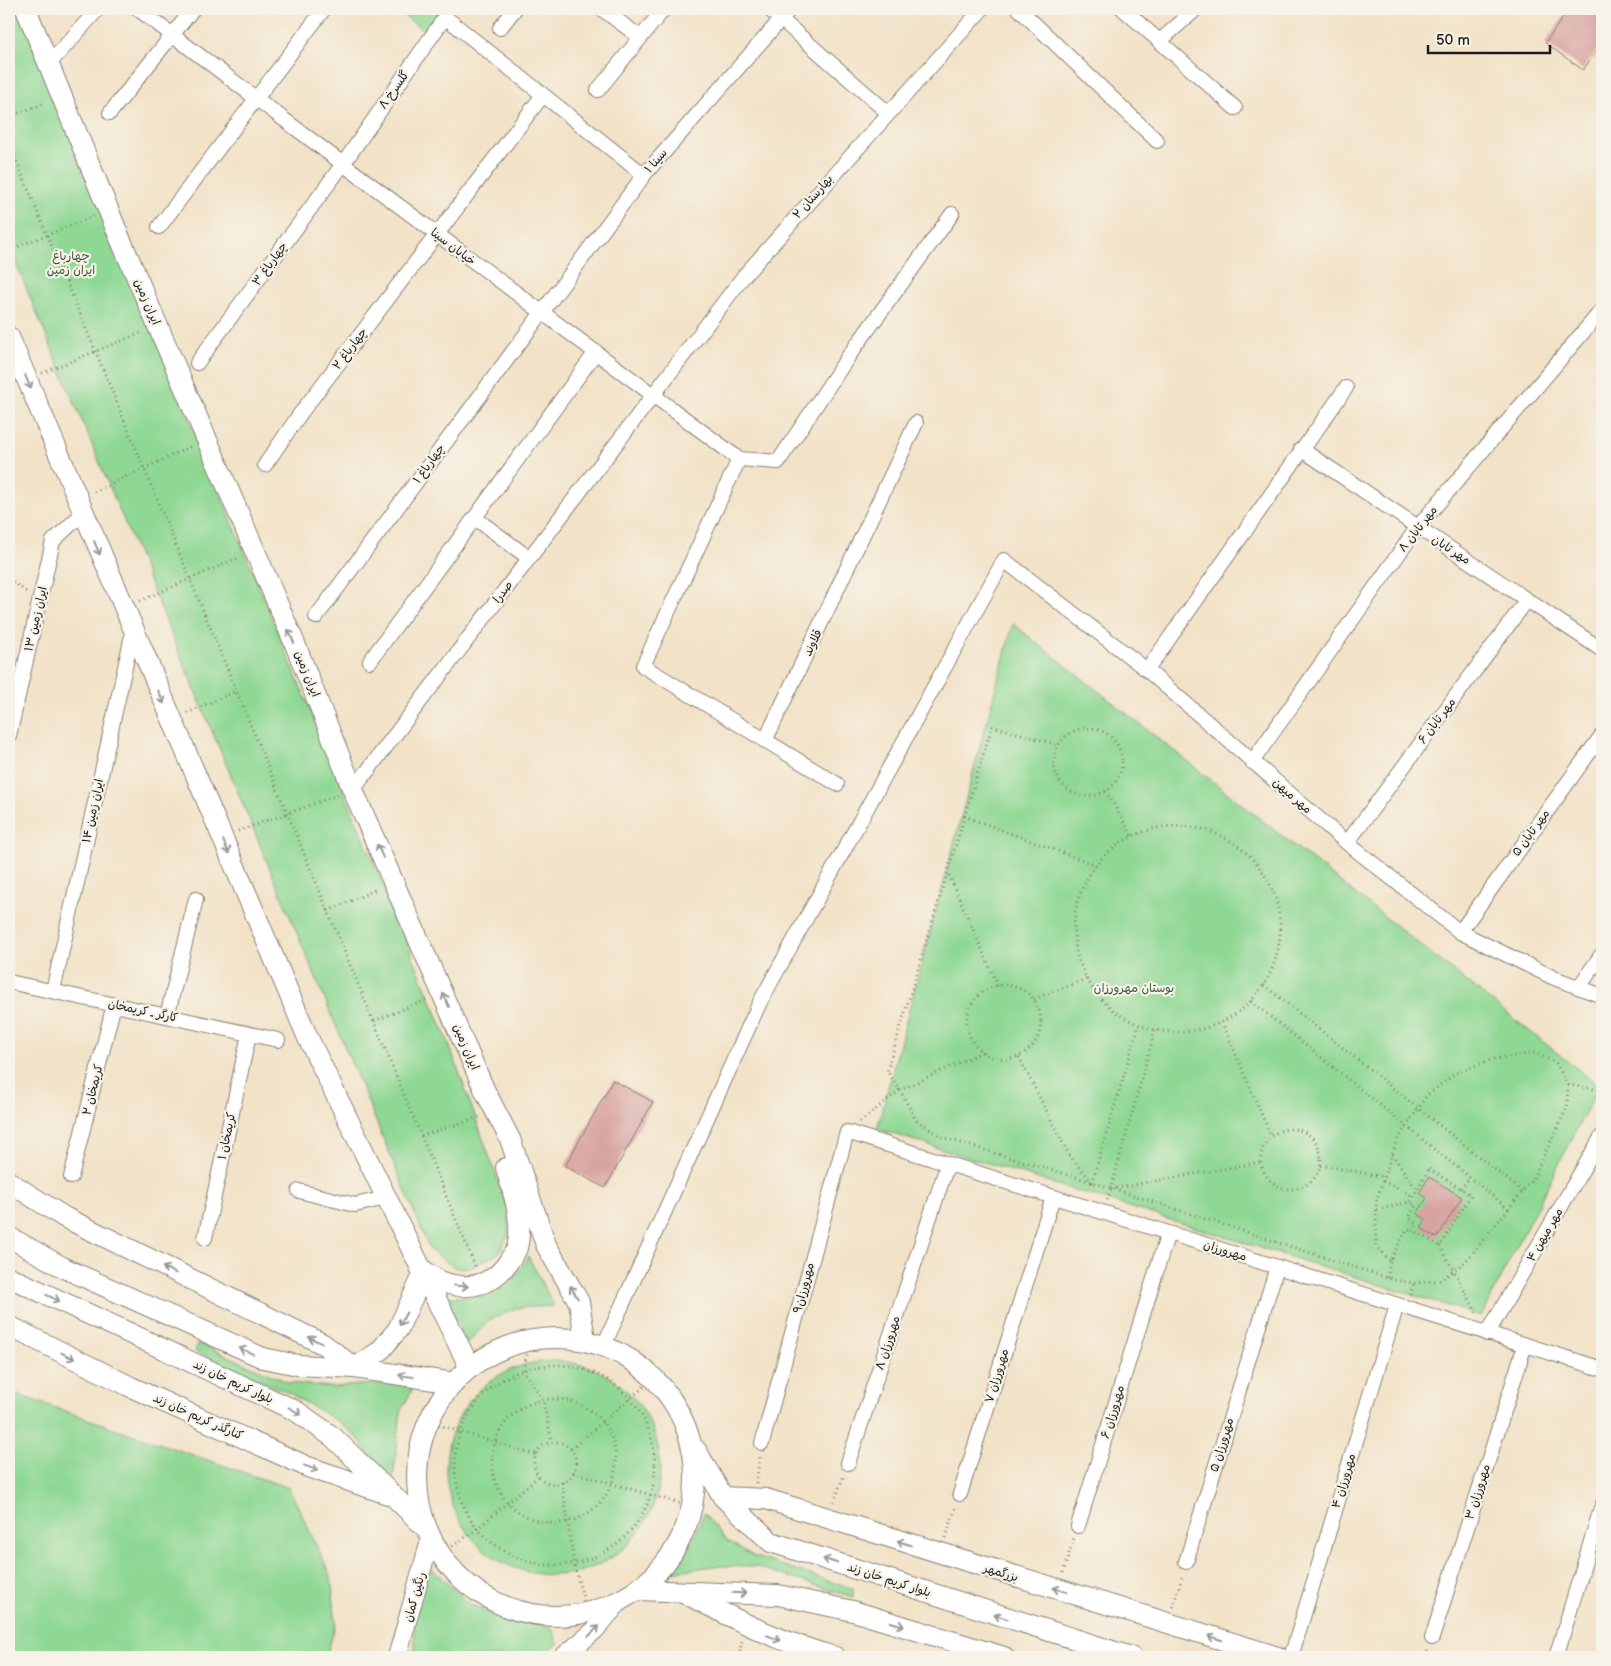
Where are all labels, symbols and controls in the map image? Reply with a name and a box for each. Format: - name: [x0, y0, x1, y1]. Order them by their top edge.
- scale bar: [1428, 22, 1551, 54]
- text: 50 m: [1436, 31, 1470, 50]
- street label: گلسرخ ۸: [375, 68, 413, 113]
- street label: سینا ۱: [641, 146, 671, 176]
- street label: بهارستان ۲: [790, 172, 836, 222]
- street label: خیابان سینا: [427, 225, 479, 269]
- street label: چهارباغ ۳: [249, 239, 292, 289]
- park label: چهارباغ ایران زمین: [47, 249, 95, 278]
- street label: ایران زمین: [131, 277, 163, 327]
- street label: چهارباغ ۲: [329, 325, 371, 374]
- one-way arrow: [23, 374, 33, 389]
- street label: چهارباغ ۱: [410, 441, 449, 487]
- street label: مهر تابان ۸: [1395, 503, 1441, 555]
- street label: مهر تابان: [1429, 532, 1473, 568]
- one-way arrow: [93, 540, 103, 555]
- street label: صدرا: [490, 578, 516, 606]
- street label: ایران زمین ۱۳: [21, 585, 51, 653]
- street label: قلاوند: [800, 627, 826, 659]
- one-way arrow: [286, 629, 296, 644]
- street label: ایران زمین: [291, 649, 323, 699]
- one-way arrow: [157, 689, 167, 704]
- street label: مهر تابان ۶: [1415, 695, 1459, 747]
- street label: مهر میهن: [1269, 775, 1315, 817]
- street label: ایران زمین ۱۴: [79, 778, 107, 844]
- street label: مهر تابان ۵: [1509, 807, 1553, 859]
- one-way arrow: [221, 839, 231, 854]
- one-way arrow: [375, 844, 384, 859]
- park label: بوستان مهرورزان: [1094, 981, 1174, 996]
- one-way arrow: [440, 993, 450, 1008]
- street label: کارگر ـ کریمخان: [107, 996, 179, 1026]
- street label: ایران زمین: [450, 1022, 482, 1072]
- street label: کریمخان ۲: [79, 1063, 107, 1117]
- street label: کریمخان ۱: [215, 1111, 239, 1161]
- street label: مهر میهن ۴: [1524, 1206, 1566, 1264]
- street label: مهرورزان: [1202, 1237, 1248, 1265]
- street label: مهرورزان۹: [790, 1261, 818, 1315]
- one-way arrow: [161, 1265, 176, 1275]
- one-way arrow: [453, 1281, 469, 1290]
- one-way arrow: [568, 1285, 578, 1299]
- one-way arrow: [45, 1294, 60, 1304]
- one-way arrow: [398, 1311, 407, 1326]
- street label: مهرورزان ۸: [872, 1314, 904, 1372]
- one-way arrow: [308, 1335, 323, 1344]
- one-way arrow: [239, 1346, 254, 1356]
- street label: مهرورزان ۷: [982, 1347, 1012, 1405]
- one-way arrow: [60, 1352, 75, 1361]
- street label: بلوار کریم خان زند: [190, 1357, 276, 1408]
- one-way arrow: [398, 1371, 414, 1381]
- street label: مهرورزان ۶: [1098, 1384, 1128, 1440]
- street label: کنارگذر کریم خان زند: [150, 1390, 245, 1445]
- one-way arrow: [288, 1407, 302, 1417]
- street label: مهرورزان ۵: [1207, 1416, 1237, 1474]
- street label: مهرورزان ۴: [1329, 1452, 1359, 1510]
- street label: مهرورزان ۳: [1462, 1462, 1494, 1522]
- one-way arrow: [303, 1464, 318, 1473]
- one-way arrow: [897, 1538, 913, 1547]
- one-way arrow: [822, 1555, 838, 1565]
- street label: بلوار کریم خان زند: [845, 1559, 933, 1602]
- street label: بزرگمهر: [981, 1560, 1020, 1585]
- street label: رنگین کمان: [401, 1570, 429, 1624]
- one-way arrow: [1052, 1585, 1068, 1595]
- one-way arrow: [730, 1588, 746, 1597]
- one-way arrow: [993, 1611, 1009, 1621]
- one-way arrow: [889, 1620, 905, 1630]
- one-way arrow: [587, 1625, 600, 1637]
- one-way arrow: [1208, 1632, 1224, 1642]
- one-way arrow: [766, 1634, 781, 1643]

